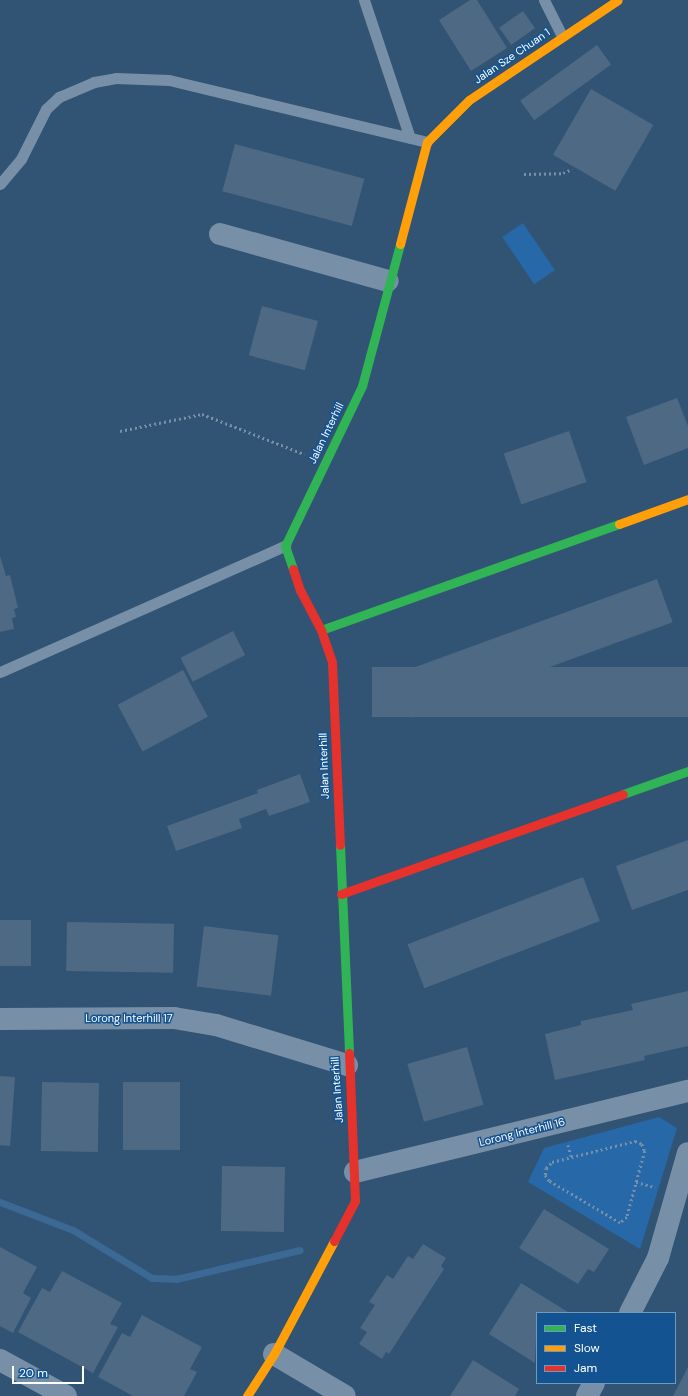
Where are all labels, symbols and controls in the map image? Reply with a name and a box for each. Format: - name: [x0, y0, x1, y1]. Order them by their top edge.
- street label: Jalan Sze Chuan 1: [471, 26, 553, 86]
- street label: Jalan Interhill: [306, 400, 346, 466]
- street label: Jalan Interhill: [316, 733, 332, 799]
- street label: Lorong Interhill 17: [85, 1011, 173, 1025]
- street label: Jalan Interhill: [328, 1056, 346, 1124]
- street label: Lorong Interhill 16: [478, 1115, 566, 1149]
- legend: [536, 1312, 676, 1384]
- text: Fast: [574, 1320, 597, 1336]
- text: Slow: [574, 1340, 600, 1356]
- scale bar: [14, 1358, 86, 1384]
- text: Jam: [574, 1360, 597, 1376]
- text: 20 m: [19, 1365, 48, 1381]

